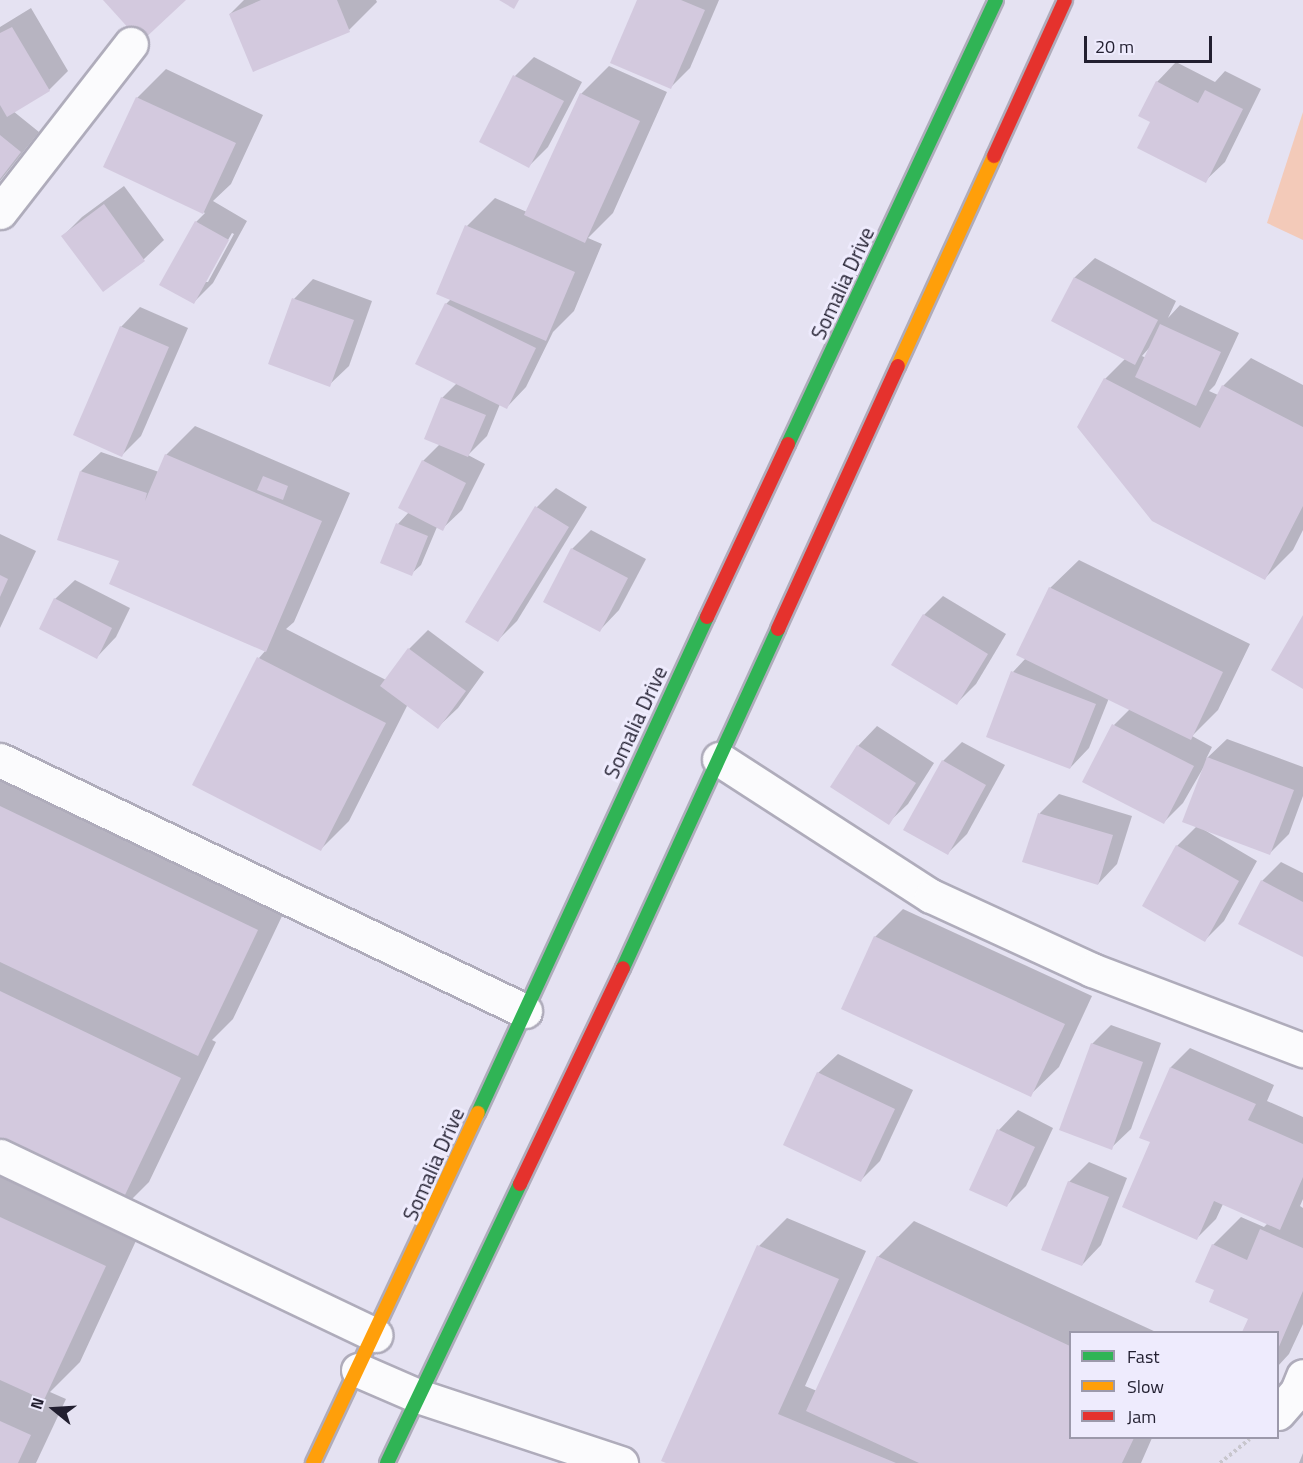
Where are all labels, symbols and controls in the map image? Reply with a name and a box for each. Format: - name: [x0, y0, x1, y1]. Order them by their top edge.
- scale bar: [1087, 24, 1214, 62]
- text: 20 m: [1095, 33, 1134, 60]
- street label: Somalia Drive: [805, 223, 879, 343]
- street label: Somalia Drive: [598, 662, 672, 782]
- street label: Somalia Drive: [397, 1104, 469, 1224]
- legend: [1069, 1331, 1279, 1439]
- text: Fast: [1127, 1343, 1160, 1370]
- text: Slow: [1127, 1373, 1164, 1400]
- north arrow: [24, 1379, 84, 1439]
- text: N: [24, 1394, 50, 1412]
- text: Jam: [1127, 1403, 1156, 1430]

